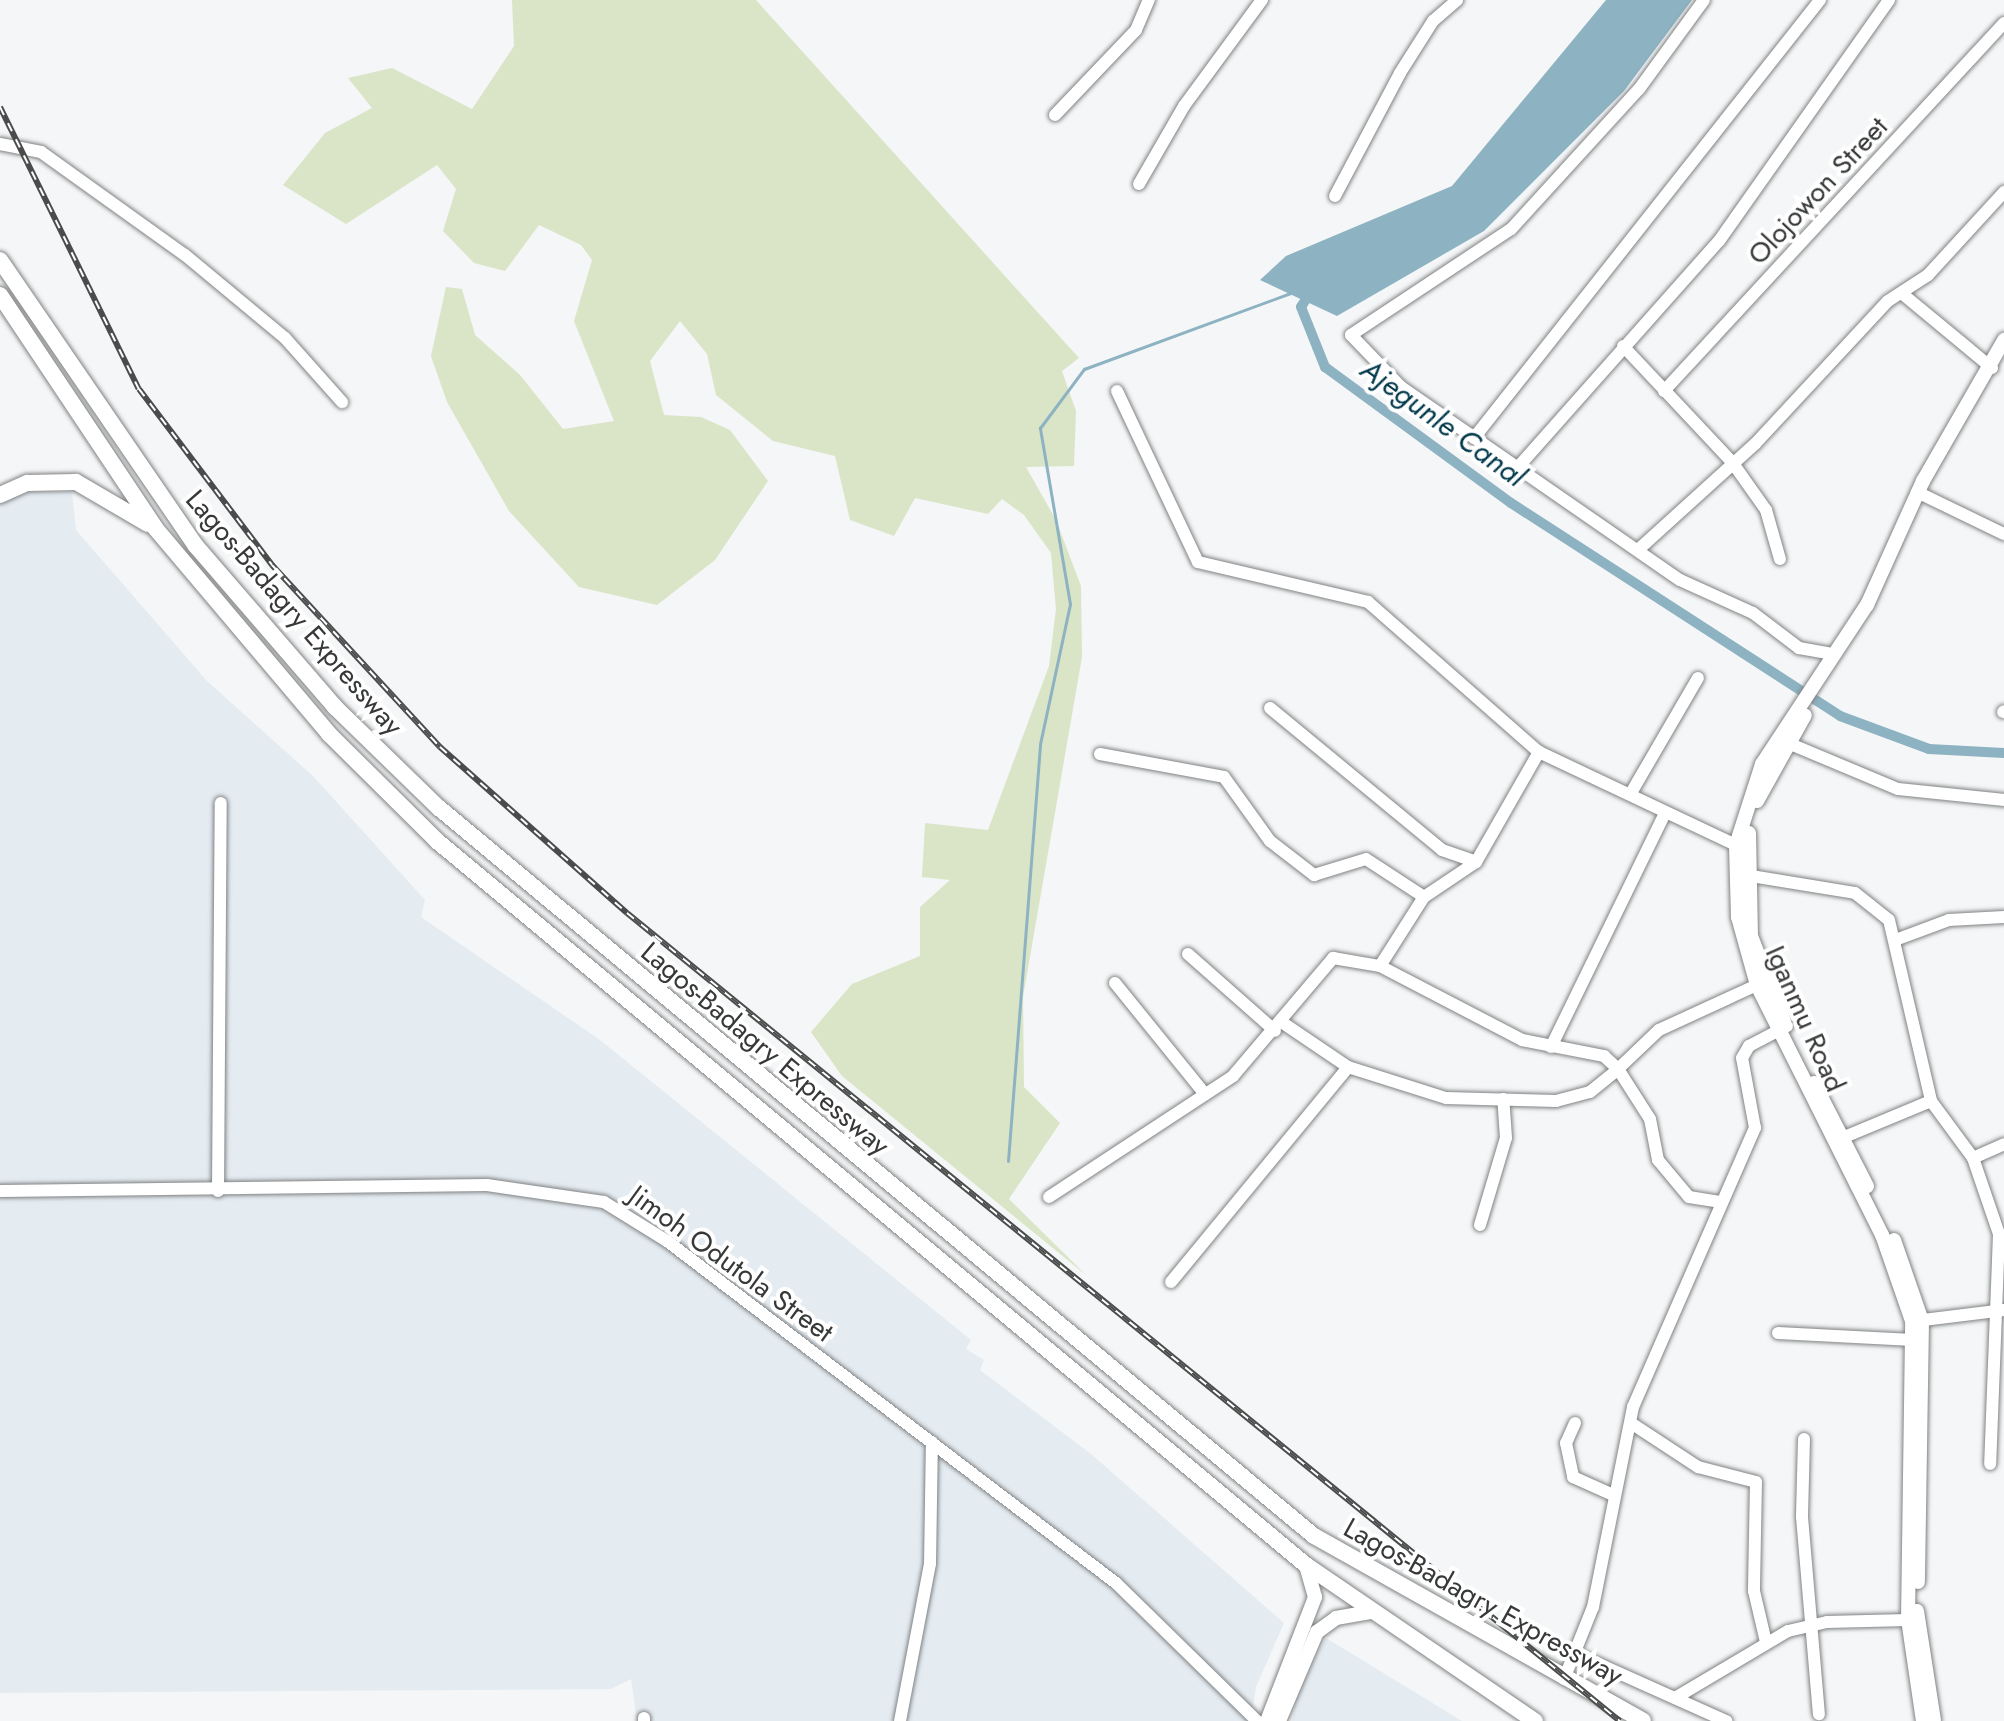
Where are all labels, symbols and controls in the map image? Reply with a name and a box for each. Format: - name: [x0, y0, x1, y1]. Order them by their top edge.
- street label: Olojowon Street: [1741, 110, 1895, 272]
- water label: Ajegunle Canal: [1354, 351, 1532, 495]
- street label: Lagos-Badagry Expressway: [178, 484, 410, 742]
- street label: Lagos-Badagry Expressway: [634, 935, 896, 1163]
- street label: Iganmu Road: [1758, 941, 1852, 1097]
- street label: Jimoh Odutola Street: [622, 1179, 840, 1349]
- street label: Lagos-Badagry Expressway: [1338, 1511, 1628, 1693]

